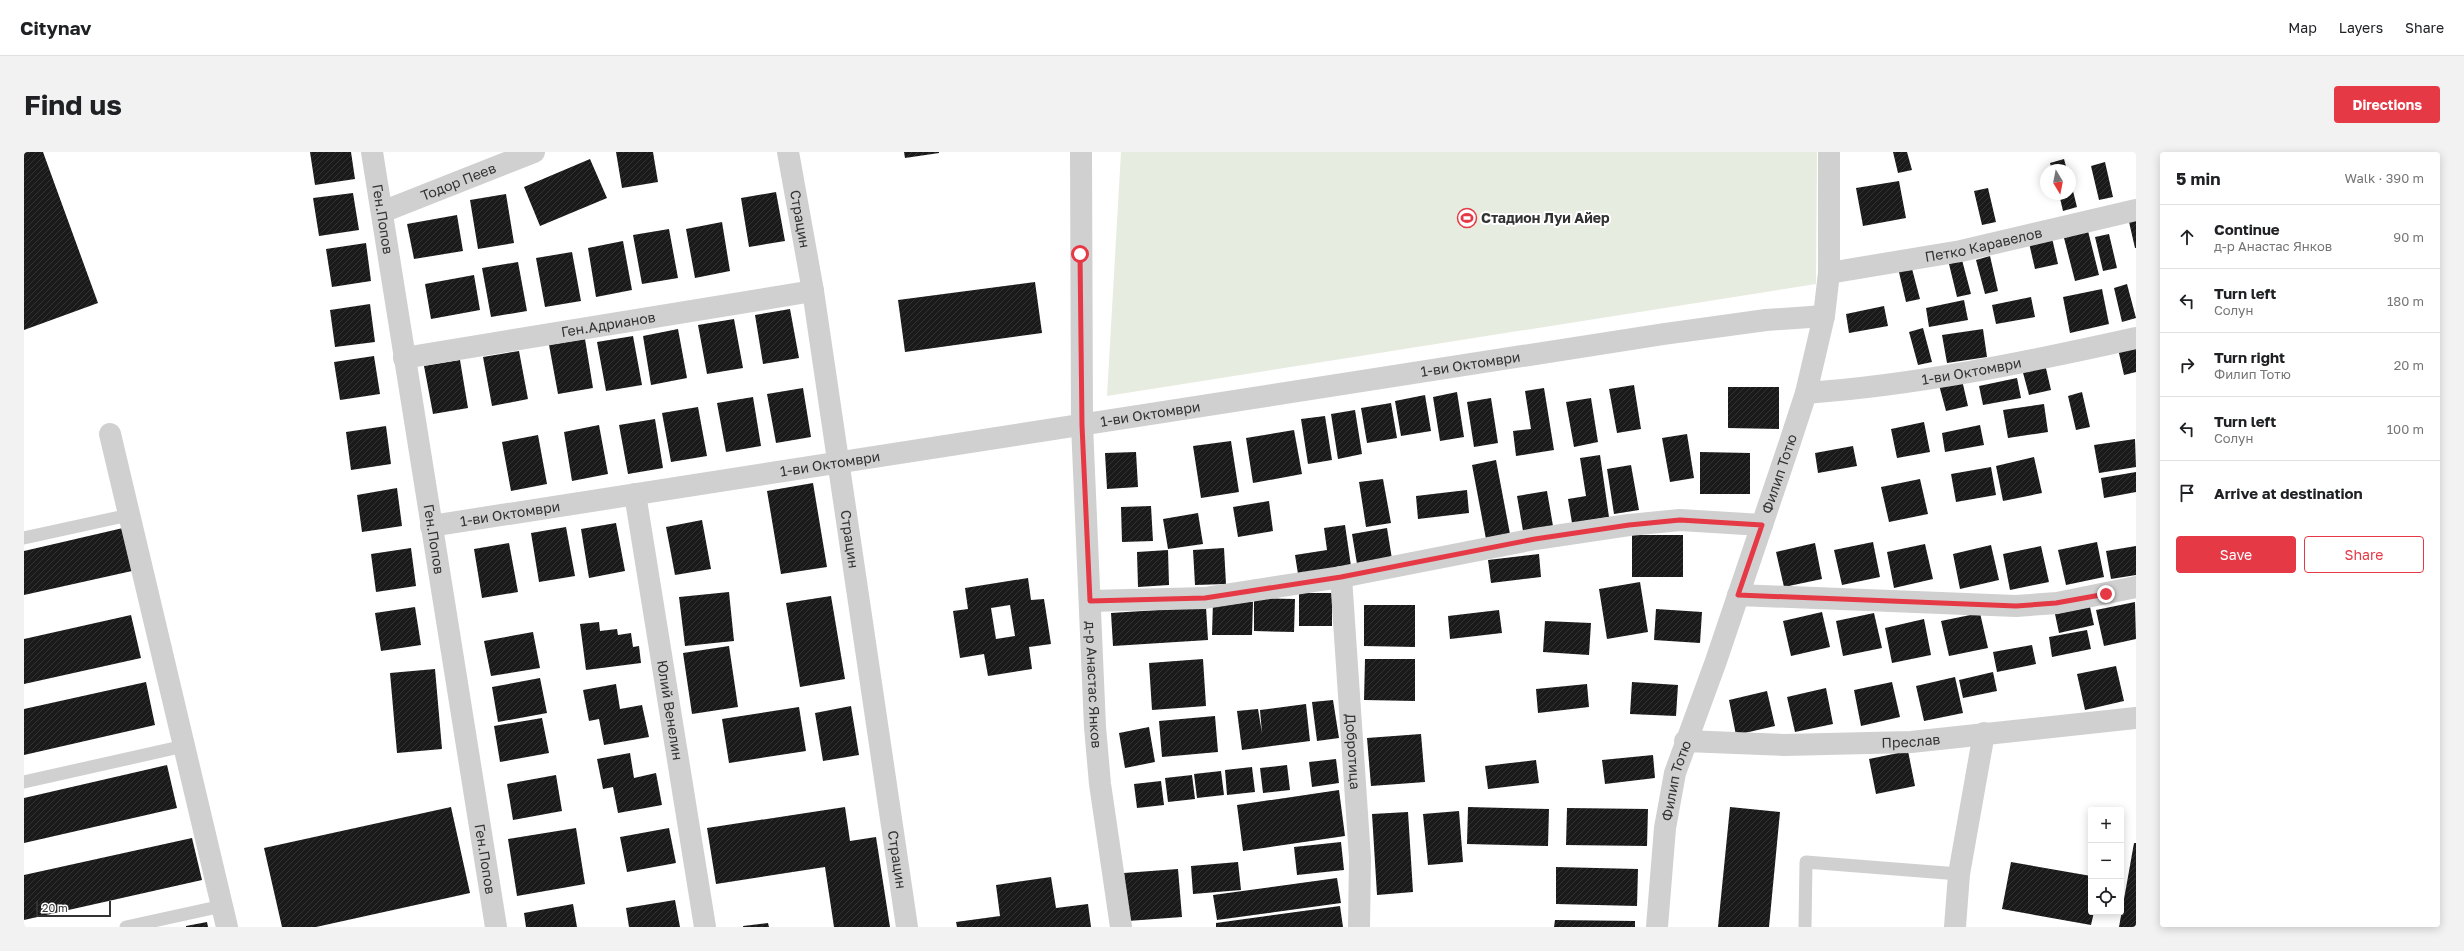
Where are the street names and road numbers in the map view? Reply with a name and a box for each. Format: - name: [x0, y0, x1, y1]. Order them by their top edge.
- street label: Тодор Пеев: [418, 159, 498, 204]
- street label: Ген.Попов: [369, 183, 397, 255]
- street label: Страцин: [787, 188, 814, 249]
- street label: Петко Каравелов: [1923, 223, 2044, 265]
- street label: Ген.Адрианов: [560, 308, 657, 340]
- street label: 1-ви Октомври: [1419, 347, 1522, 380]
- street label: 1-ви Октомври: [1920, 353, 2023, 388]
- street label: 1-ви Октомври: [1099, 397, 1201, 430]
- street label: Филип Тотю: [1757, 432, 1800, 516]
- street label: 1-ви Октомври: [779, 447, 881, 480]
- street label: 1-ви Октомври: [459, 497, 561, 529]
- street label: Ген.Попов: [420, 503, 448, 575]
- street label: Страцин: [837, 509, 863, 569]
- street label: д-р Анастас Янков: [1082, 621, 1106, 749]
- street label: Юлий Венелин: [654, 659, 687, 761]
- street label: Добротица: [1342, 713, 1364, 790]
- street label: Преслав: [1881, 730, 1941, 751]
- street label: Филип Тотю: [1657, 738, 1694, 822]
- street label: Ген.Попов: [472, 823, 500, 895]
- street label: Страцин: [885, 829, 910, 890]

